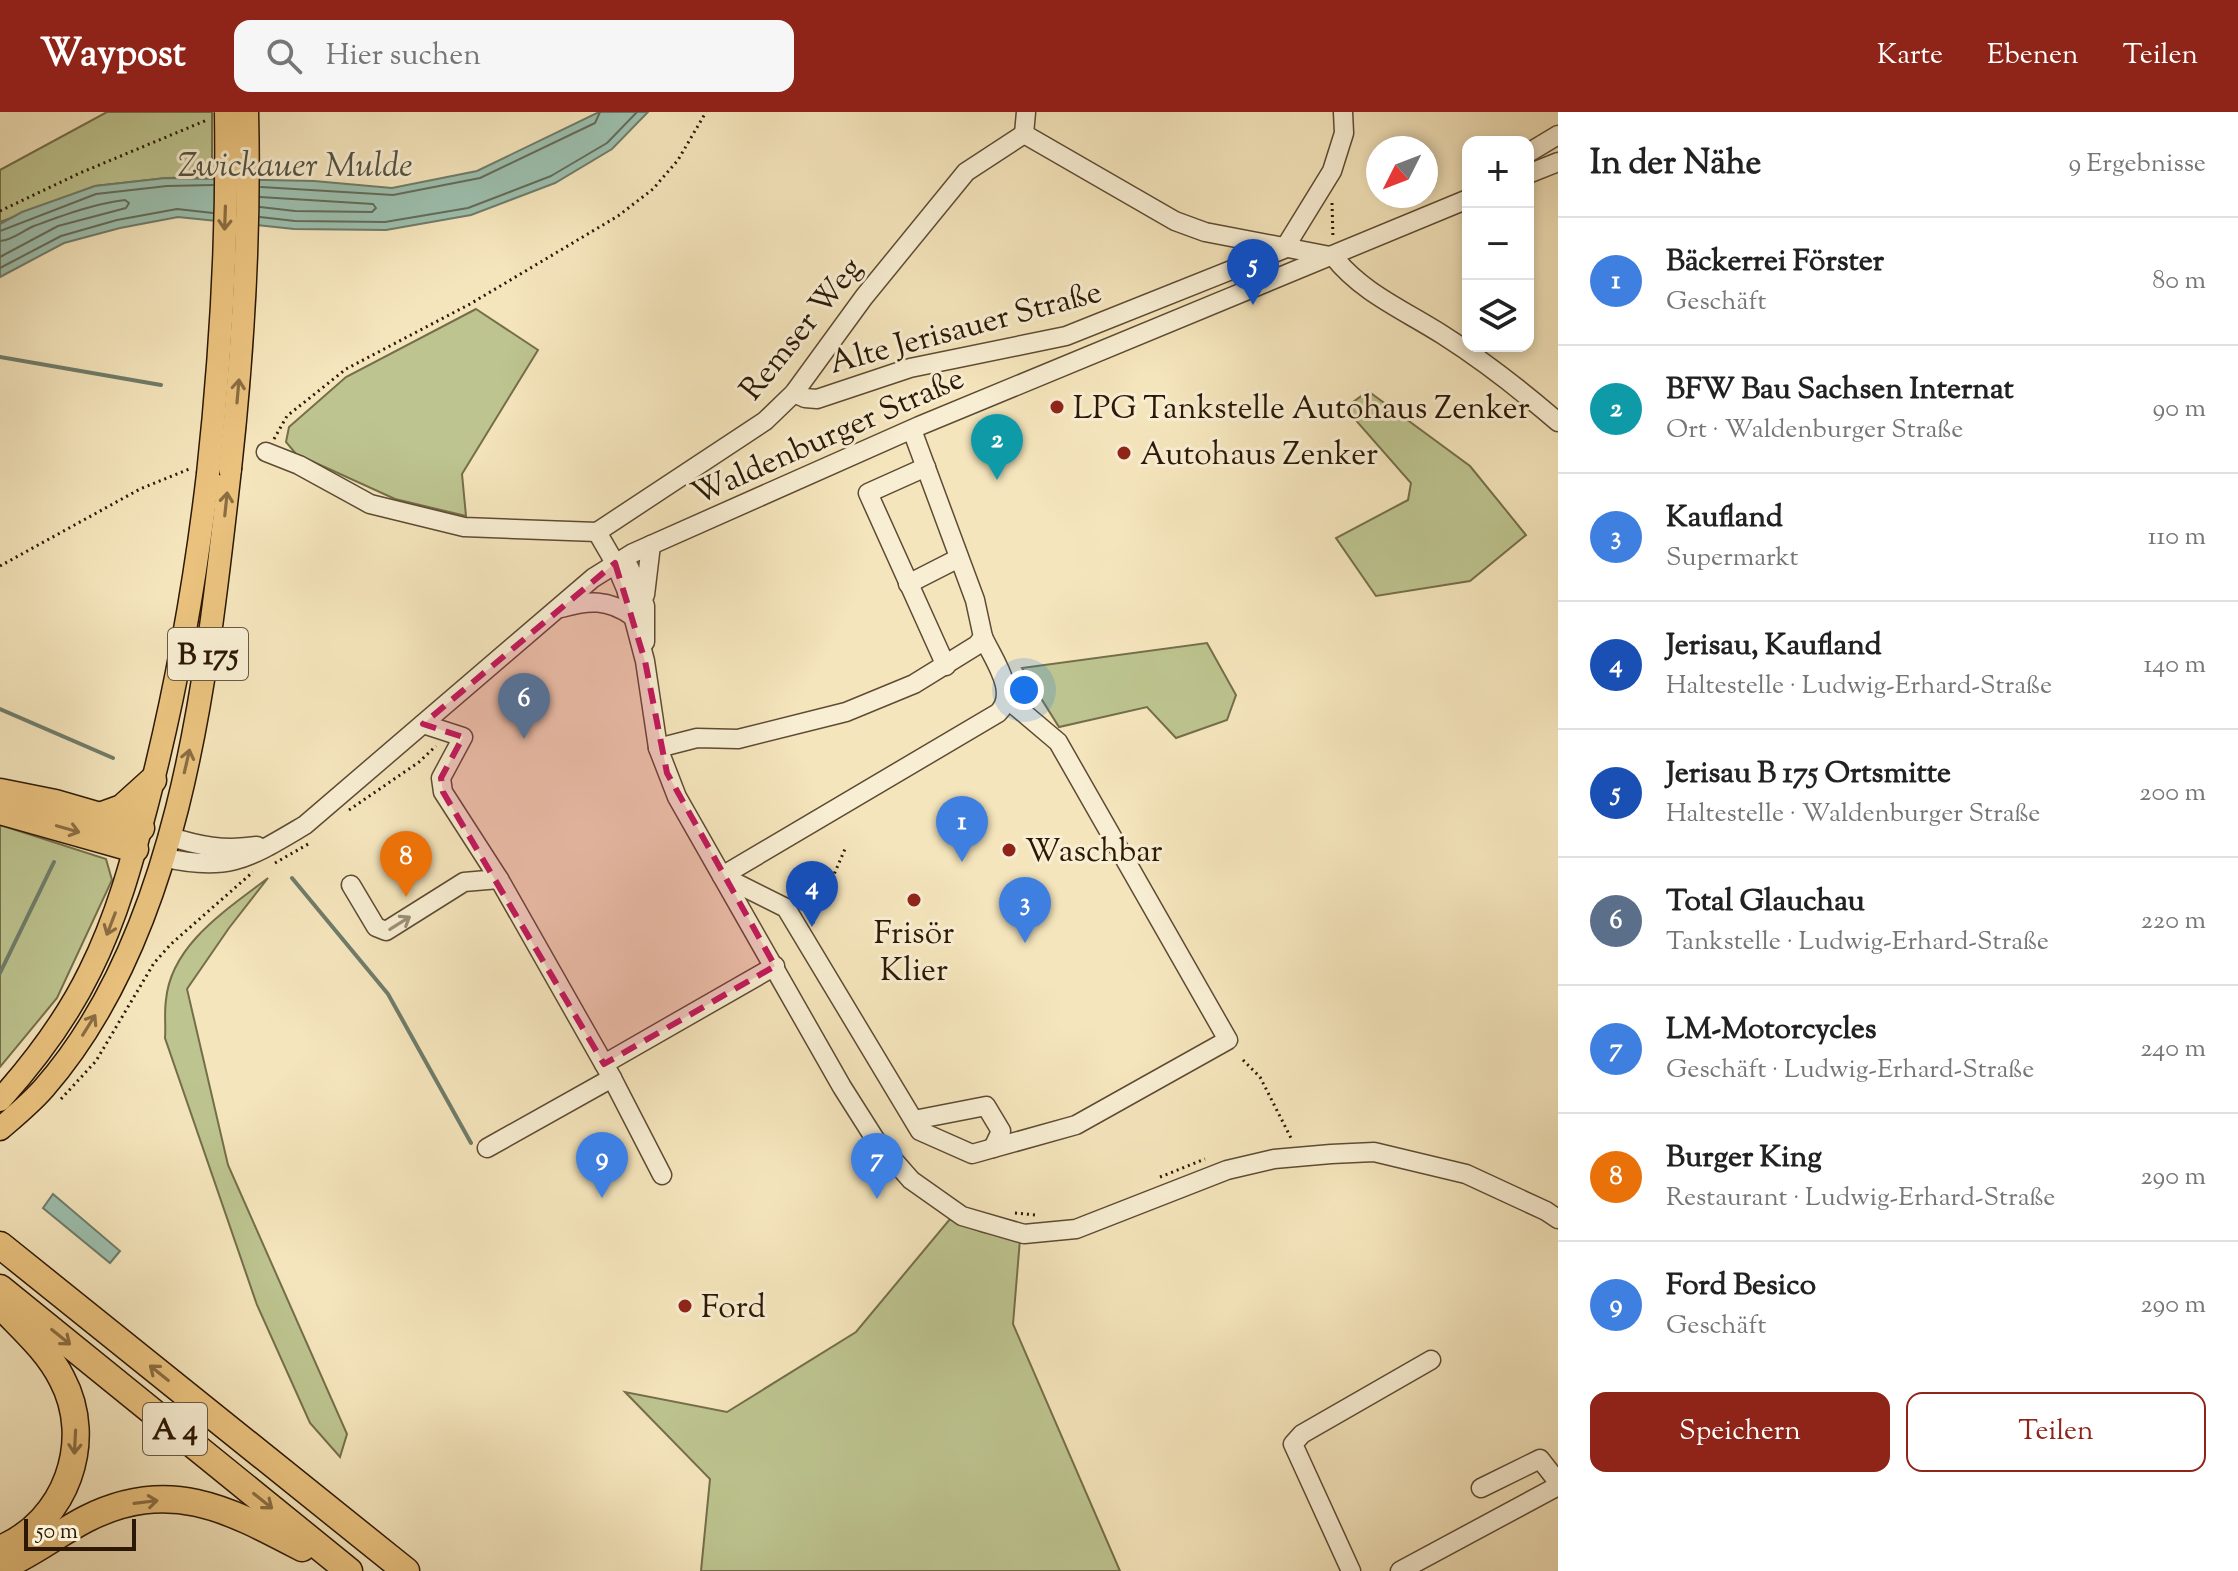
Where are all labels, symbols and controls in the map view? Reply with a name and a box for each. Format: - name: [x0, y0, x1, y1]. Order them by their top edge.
- search box: [234, 20, 794, 92]
- text: Waypost: [40, 29, 186, 83]
- icon: search: [262, 34, 306, 78]
- text: Hier suchen: [326, 35, 481, 78]
- text: Karte: [1877, 36, 1943, 76]
- text: Ebenen: [1987, 36, 2079, 76]
- text: Teilen: [2123, 36, 2198, 76]
- north arrow: [1366, 136, 1438, 208]
- map controls: [1462, 136, 1534, 352]
- button: +: [1462, 136, 1534, 208]
- text: In der Nähe: [1590, 140, 1761, 189]
- water label: Zwickauer Mulde: [177, 143, 413, 192]
- text: 9 Ergebnisse: [2068, 146, 2206, 183]
- one-way arrow: [218, 204, 233, 231]
- button: −: [1462, 208, 1534, 280]
- pin: 5: [1227, 239, 1279, 305]
- text: Bäckerrei Förster: [1666, 241, 1884, 284]
- street label: Remser Weg: [730, 248, 875, 411]
- text: 1: [1612, 263, 1620, 300]
- text: 80 m: [2152, 263, 2206, 300]
- street label: Alte Jerisauer Straße: [825, 270, 1107, 387]
- button: layers: [1462, 280, 1534, 352]
- text: Geschäft: [1666, 284, 1766, 321]
- street label: Waldenburger Straße: [685, 357, 972, 519]
- text: BFW Bau Sachsen Internat: [1666, 369, 2014, 412]
- one-way arrow: [231, 379, 246, 405]
- place label: LPG Tankstelle Autohaus Zenker: [1073, 387, 1530, 433]
- text: 2: [1610, 391, 1622, 428]
- text: 90 m: [2153, 391, 2206, 428]
- marker: LPG Tankstelle Autohaus Zenker: [1048, 398, 1066, 416]
- text: Ort · Waldenburger Straße: [1666, 412, 1963, 449]
- pin: 2: [971, 414, 1023, 480]
- place label: Autohaus Zenker: [1140, 433, 1378, 479]
- marker: Autohaus Zenker: [1115, 444, 1133, 462]
- one-way arrow: [219, 491, 234, 518]
- text: Kaufland: [1666, 497, 1783, 540]
- text: 3: [1611, 519, 1621, 556]
- text: 110 m: [2148, 519, 2206, 556]
- text: Supermarkt: [1666, 540, 1798, 577]
- text: Jerisau, Kaufland: [1666, 625, 1882, 668]
- road number: B 175: [168, 628, 248, 680]
- text: 4: [1609, 647, 1623, 684]
- text: 140 m: [2143, 647, 2206, 684]
- text: Haltestelle · Ludwig-Erhard-Straße: [1666, 668, 2052, 705]
- your location: [1004, 670, 1044, 710]
- pin: 6: [498, 673, 550, 739]
- one-way arrow: [180, 748, 195, 774]
- text: Jerisau B 175 Ortsmitte: [1666, 753, 1951, 796]
- text: 5: [1612, 775, 1620, 812]
- text: 200 m: [2139, 775, 2206, 812]
- pin: 1: [936, 796, 988, 862]
- text: Haltestelle · Waldenburger Straße: [1666, 796, 2040, 833]
- one-way arrow: [54, 822, 80, 837]
- place label: Waschbar: [1025, 830, 1163, 876]
- pin: 8: [380, 831, 432, 897]
- marker: Waschbar: [1000, 841, 1018, 859]
- pin: 4: [786, 861, 838, 927]
- pin: 3: [999, 877, 1051, 943]
- text: Total Glauchau: [1666, 881, 1865, 924]
- marker: Frisör Klier: [905, 891, 923, 909]
- text: 6: [1610, 903, 1622, 940]
- text: 220 m: [2141, 903, 2206, 940]
- one-way arrow: [103, 911, 117, 936]
- place label: Frisör Klier: [874, 912, 954, 995]
- one-way arrow: [388, 914, 411, 930]
- text: Tankstelle · Ludwig-Erhard-Straße: [1666, 924, 2049, 961]
- text: LM-Motorcycles: [1666, 1009, 1877, 1052]
- one-way arrow: [82, 1014, 98, 1037]
- text: 7: [1609, 1031, 1623, 1068]
- text: 240 m: [2140, 1031, 2206, 1068]
- text: Geschäft · Ludwig-Erhard-Straße: [1666, 1052, 2034, 1089]
- pin: 9: [576, 1132, 628, 1198]
- pin: 7: [851, 1133, 903, 1199]
- text: Burger King: [1666, 1137, 1822, 1180]
- text: 8: [1609, 1159, 1623, 1196]
- text: 290 m: [2140, 1159, 2206, 1196]
- text: Restaurant · Ludwig-Erhard-Straße: [1666, 1180, 2055, 1217]
- text: Ford Besico: [1666, 1265, 1816, 1308]
- place label: Ford: [701, 1286, 766, 1332]
- text: 9: [1610, 1287, 1622, 1324]
- text: 290 m: [2140, 1287, 2206, 1324]
- marker: Ford: [676, 1297, 694, 1315]
- text: Geschäft: [1666, 1308, 1766, 1345]
- one-way arrow: [50, 1328, 71, 1345]
- one-way arrow: [149, 1364, 170, 1382]
- button: Speichern: [1590, 1392, 1890, 1472]
- button: Teilen: [1906, 1392, 2206, 1472]
- road number: A 4: [143, 1403, 207, 1455]
- one-way arrow: [67, 1428, 82, 1455]
- one-way arrow: [252, 1492, 272, 1510]
- one-way arrow: [132, 1494, 159, 1509]
- scale bar: [24, 1515, 136, 1551]
- text: 50 m: [36, 1517, 78, 1549]

